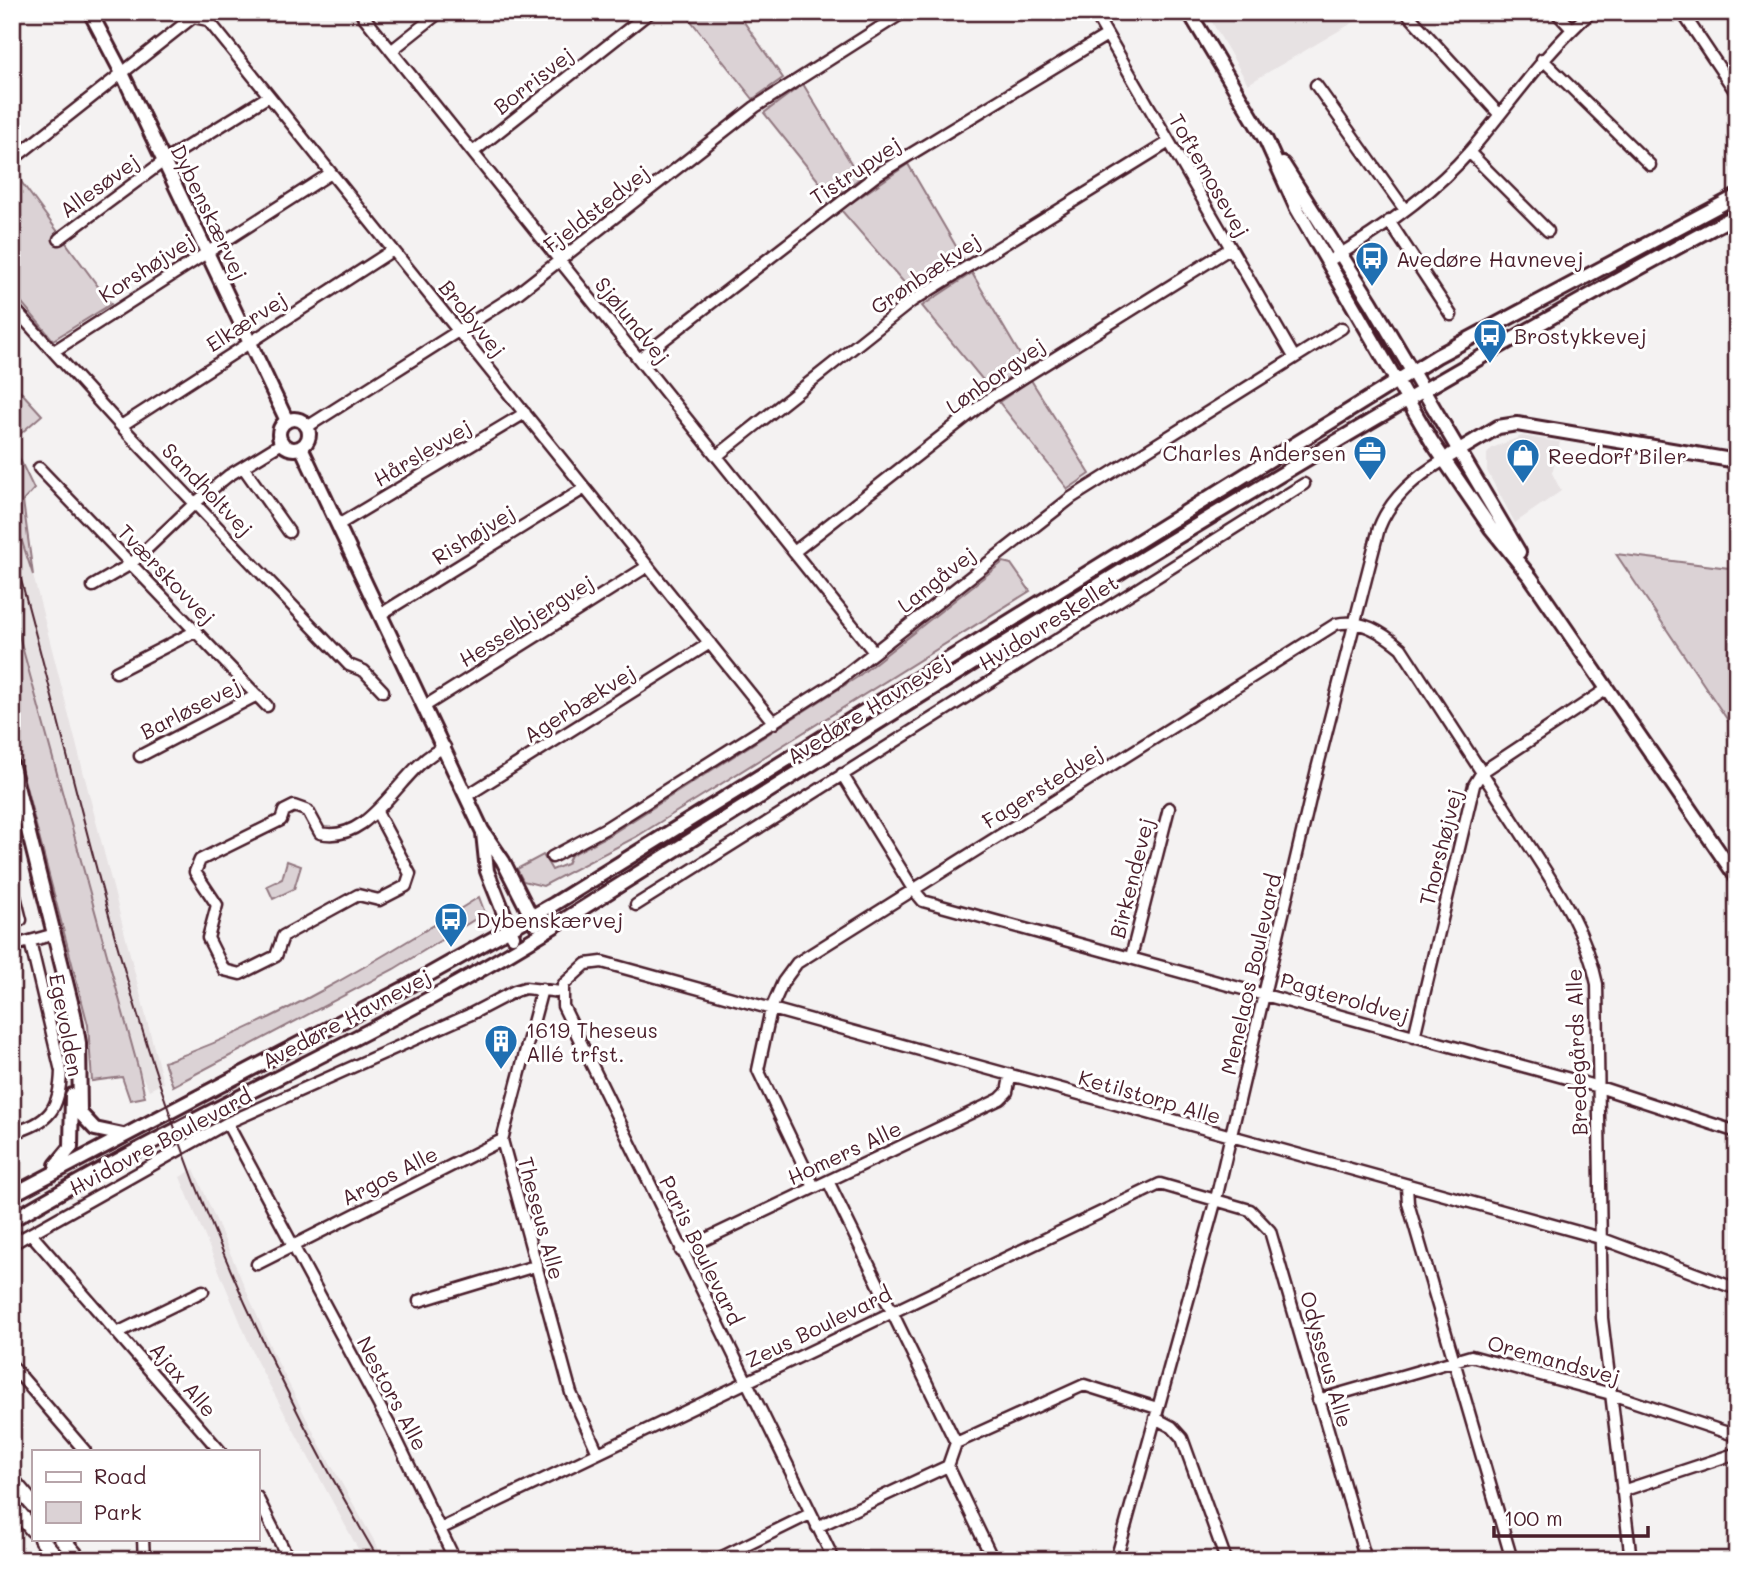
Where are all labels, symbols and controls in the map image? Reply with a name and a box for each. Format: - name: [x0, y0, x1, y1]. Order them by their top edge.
- street label: Borrisvej: [488, 40, 578, 120]
- street label: Toftemosevej: [1164, 108, 1256, 242]
- street label: Tistrupvej: [804, 130, 906, 210]
- street label: Dybenskærvej: [166, 140, 254, 284]
- street label: Allesøvej: [54, 147, 144, 223]
- street label: Fjeldstedvej: [538, 158, 654, 258]
- street label: Korshøjvej: [93, 226, 199, 308]
- street label: Grønbækvej: [865, 226, 985, 320]
- bus stop icon: Avedøre Havnevej: [1353, 239, 1391, 288]
- place label: Avedøre Havnevej: [1396, 245, 1584, 272]
- street label: Sjølundvej: [590, 271, 676, 369]
- street label: Brobyvej: [434, 274, 512, 362]
- street label: Elkærvej: [200, 285, 292, 357]
- bus stop icon: Brostykkevej: [1471, 316, 1509, 365]
- place label: Brostykkevej: [1514, 322, 1647, 349]
- street label: Lønborgvej: [940, 331, 1050, 419]
- street label: Hårslevvej: [368, 412, 476, 492]
- office icon: Charles Andersen: [1351, 433, 1389, 482]
- shop icon: Reedorf Biler: [1504, 436, 1542, 485]
- street label: Sandholtvej: [157, 437, 259, 541]
- place label: Charles Andersen: [1162, 439, 1346, 466]
- place label: Reedorf Biler: [1548, 442, 1687, 469]
- street label: Rishøjvej: [427, 498, 519, 570]
- street label: Tværskovvej: [112, 518, 222, 630]
- street label: Langåvej: [891, 540, 981, 618]
- street label: Hesselbjergvej: [454, 568, 598, 672]
- street label: Hvidovreskellet: [973, 568, 1123, 676]
- street label: Avedøre Havnevej: [781, 647, 955, 769]
- street label: Agerbækvej: [518, 658, 640, 748]
- street label: Barløsevej: [135, 671, 245, 745]
- street label: Fagerstedvej: [977, 738, 1107, 834]
- street label: Thorshøjvej: [1412, 786, 1468, 908]
- street label: Birkendevej: [1103, 815, 1159, 941]
- street label: Menelaos Boulevard: [1214, 871, 1286, 1077]
- bus stop icon: Dybenskærvej: [432, 900, 470, 949]
- place label: Dybenskærvej: [476, 906, 623, 933]
- street label: Avedøre Havnevej: [257, 962, 435, 1074]
- street label: Pagteroldvej: [1277, 966, 1413, 1028]
- street label: Bredegårds Alle: [1560, 968, 1592, 1136]
- street label: Egevolden: [44, 971, 90, 1079]
- place label: 1619 Theseus Allé trfst.: [526, 1016, 658, 1067]
- building icon: 1619 Theseus Allé trfst.: [482, 1022, 520, 1071]
- street label: Ketilstorp Alle: [1076, 1063, 1224, 1129]
- street label: Hvidovre Boulevard: [64, 1081, 256, 1201]
- street label: Homers Alle: [783, 1114, 905, 1190]
- street label: Argos Alle: [336, 1139, 442, 1211]
- street label: Theseus Alle: [513, 1154, 571, 1282]
- street label: Paris Boulevard: [654, 1171, 750, 1329]
- street label: Zeus Boulevard: [741, 1279, 895, 1373]
- street label: Odysseus Alle: [1295, 1288, 1359, 1430]
- street label: Oremandsvej: [1485, 1328, 1623, 1390]
- street label: Nestors Alle: [352, 1331, 434, 1455]
- street label: Ajax Alle: [145, 1336, 223, 1422]
- legend: [32, 1450, 259, 1540]
- text: Road: [94, 1462, 146, 1489]
- scale bar: [1494, 1495, 1648, 1539]
- text: Park: [94, 1498, 142, 1525]
- text: 100 m: [1504, 1504, 1563, 1531]

